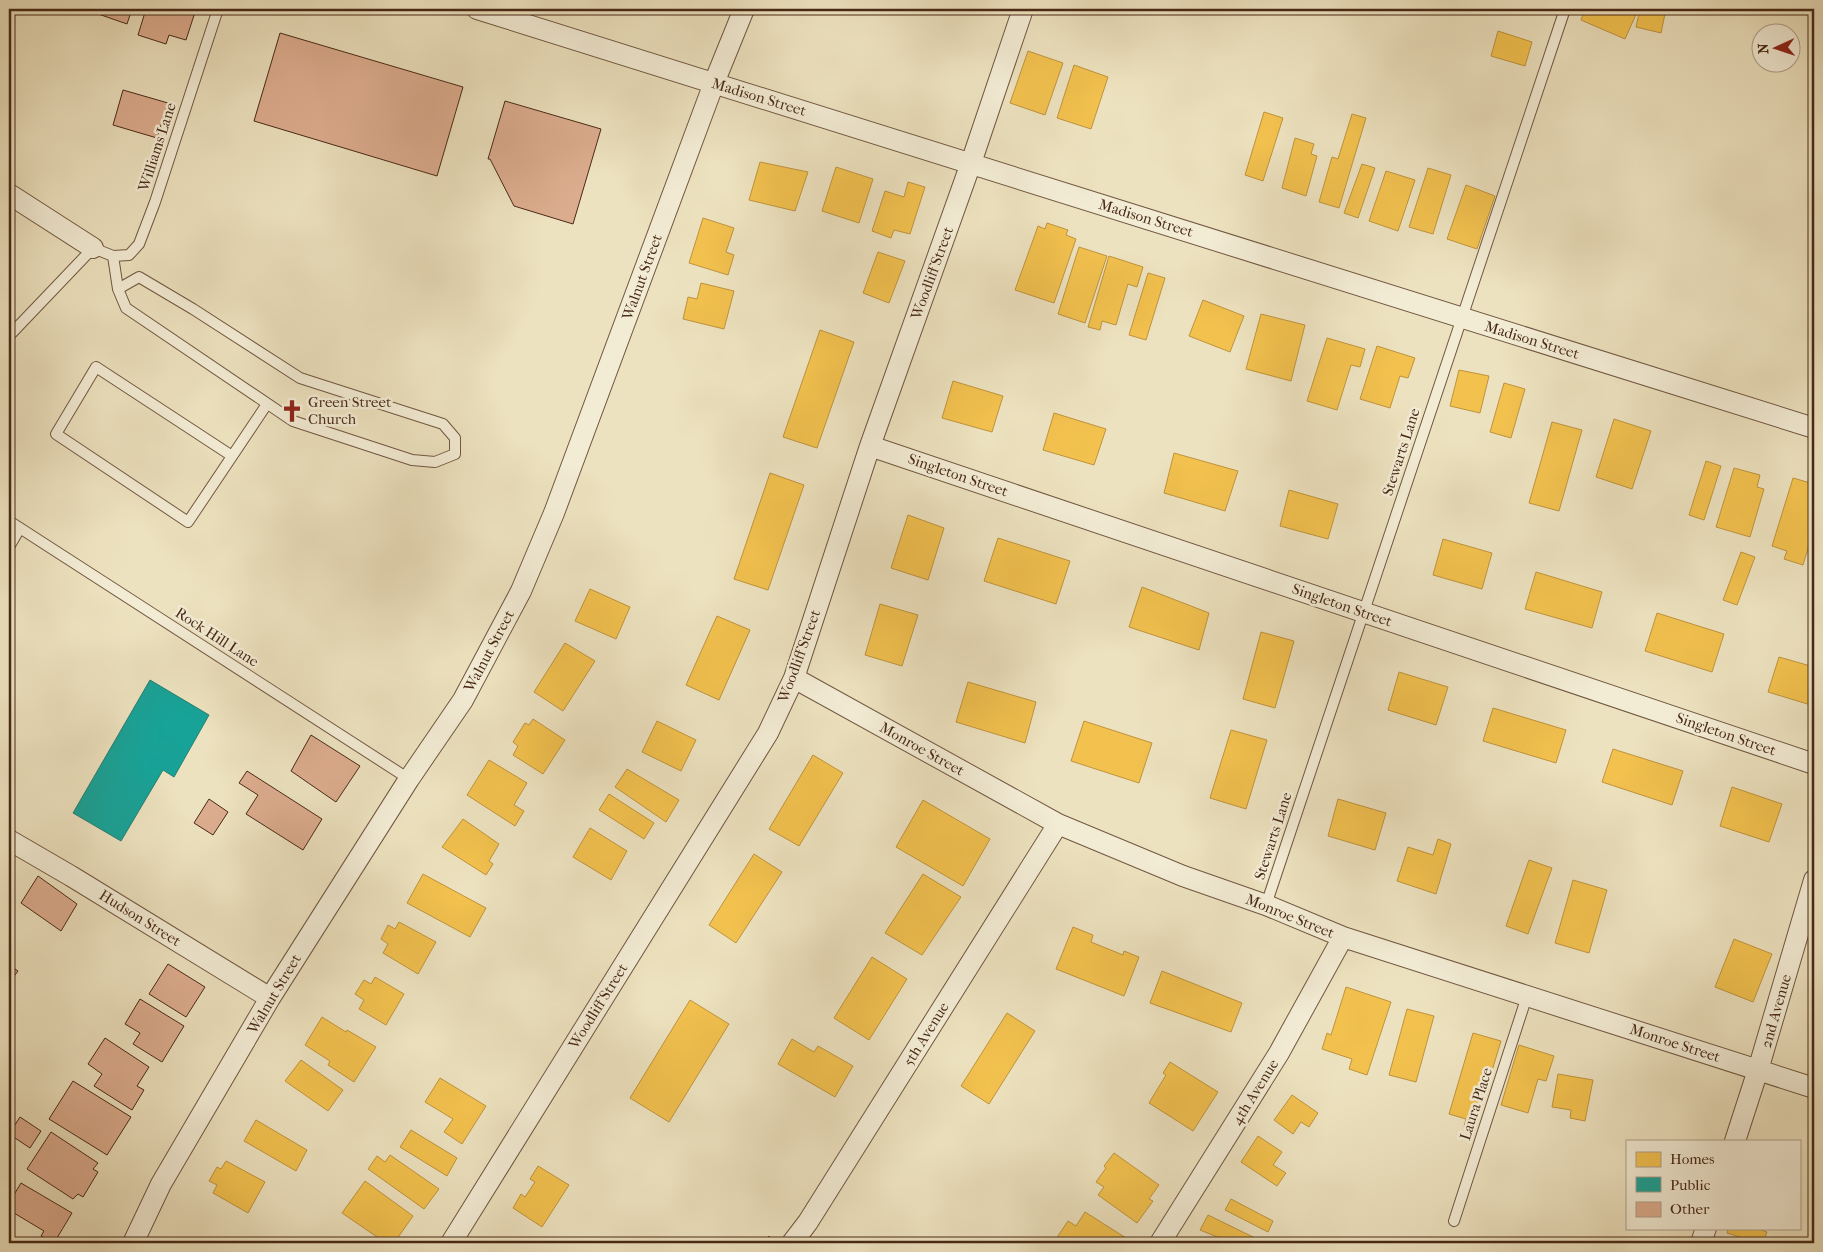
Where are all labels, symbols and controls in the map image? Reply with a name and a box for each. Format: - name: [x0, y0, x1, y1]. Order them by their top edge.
- north arrow: [1750, 22, 1800, 72]
- text: N: [1755, 43, 1772, 54]
- street label: Madison Street: [710, 74, 809, 120]
- street label: Williams Lane: [134, 100, 180, 195]
- street label: Madison Street: [1097, 195, 1196, 241]
- street label: Woodliff Street: [907, 224, 957, 323]
- street label: Walnut Street: [618, 231, 666, 323]
- street label: Madison Street: [1483, 317, 1582, 363]
- place label: Green Street Church: [308, 393, 392, 428]
- church icon: Green Street Church: [279, 398, 305, 424]
- street label: Stewarts Lane: [1378, 405, 1424, 498]
- street label: Singleton Street: [906, 449, 1011, 501]
- street label: Singleton Street: [1290, 579, 1395, 631]
- street label: Rock Hill Lane: [172, 603, 263, 671]
- street label: Walnut Street: [459, 607, 518, 696]
- street label: Woodliff Street: [774, 607, 824, 706]
- street label: Singleton Street: [1674, 708, 1779, 760]
- street label: Monroe Street: [877, 718, 968, 780]
- street label: Stewarts Lane: [1250, 789, 1296, 882]
- street label: Hudson Street: [96, 886, 185, 951]
- street label: Monroe Street: [1243, 890, 1337, 942]
- street label: Walnut Street: [243, 950, 305, 1038]
- street label: Woodliff Street: [564, 959, 632, 1053]
- street label: 2nd Avenue: [1757, 971, 1795, 1050]
- street label: 5th Avenue: [899, 998, 953, 1069]
- street label: Monroe Street: [1628, 1020, 1723, 1066]
- street label: 4th Avenue: [1228, 1055, 1283, 1128]
- street label: Laura Place: [1456, 1065, 1496, 1143]
- legend: [1626, 1140, 1800, 1230]
- text: Homes: [1670, 1150, 1715, 1168]
- text: Public: [1670, 1176, 1711, 1194]
- text: Other: [1670, 1200, 1710, 1218]

